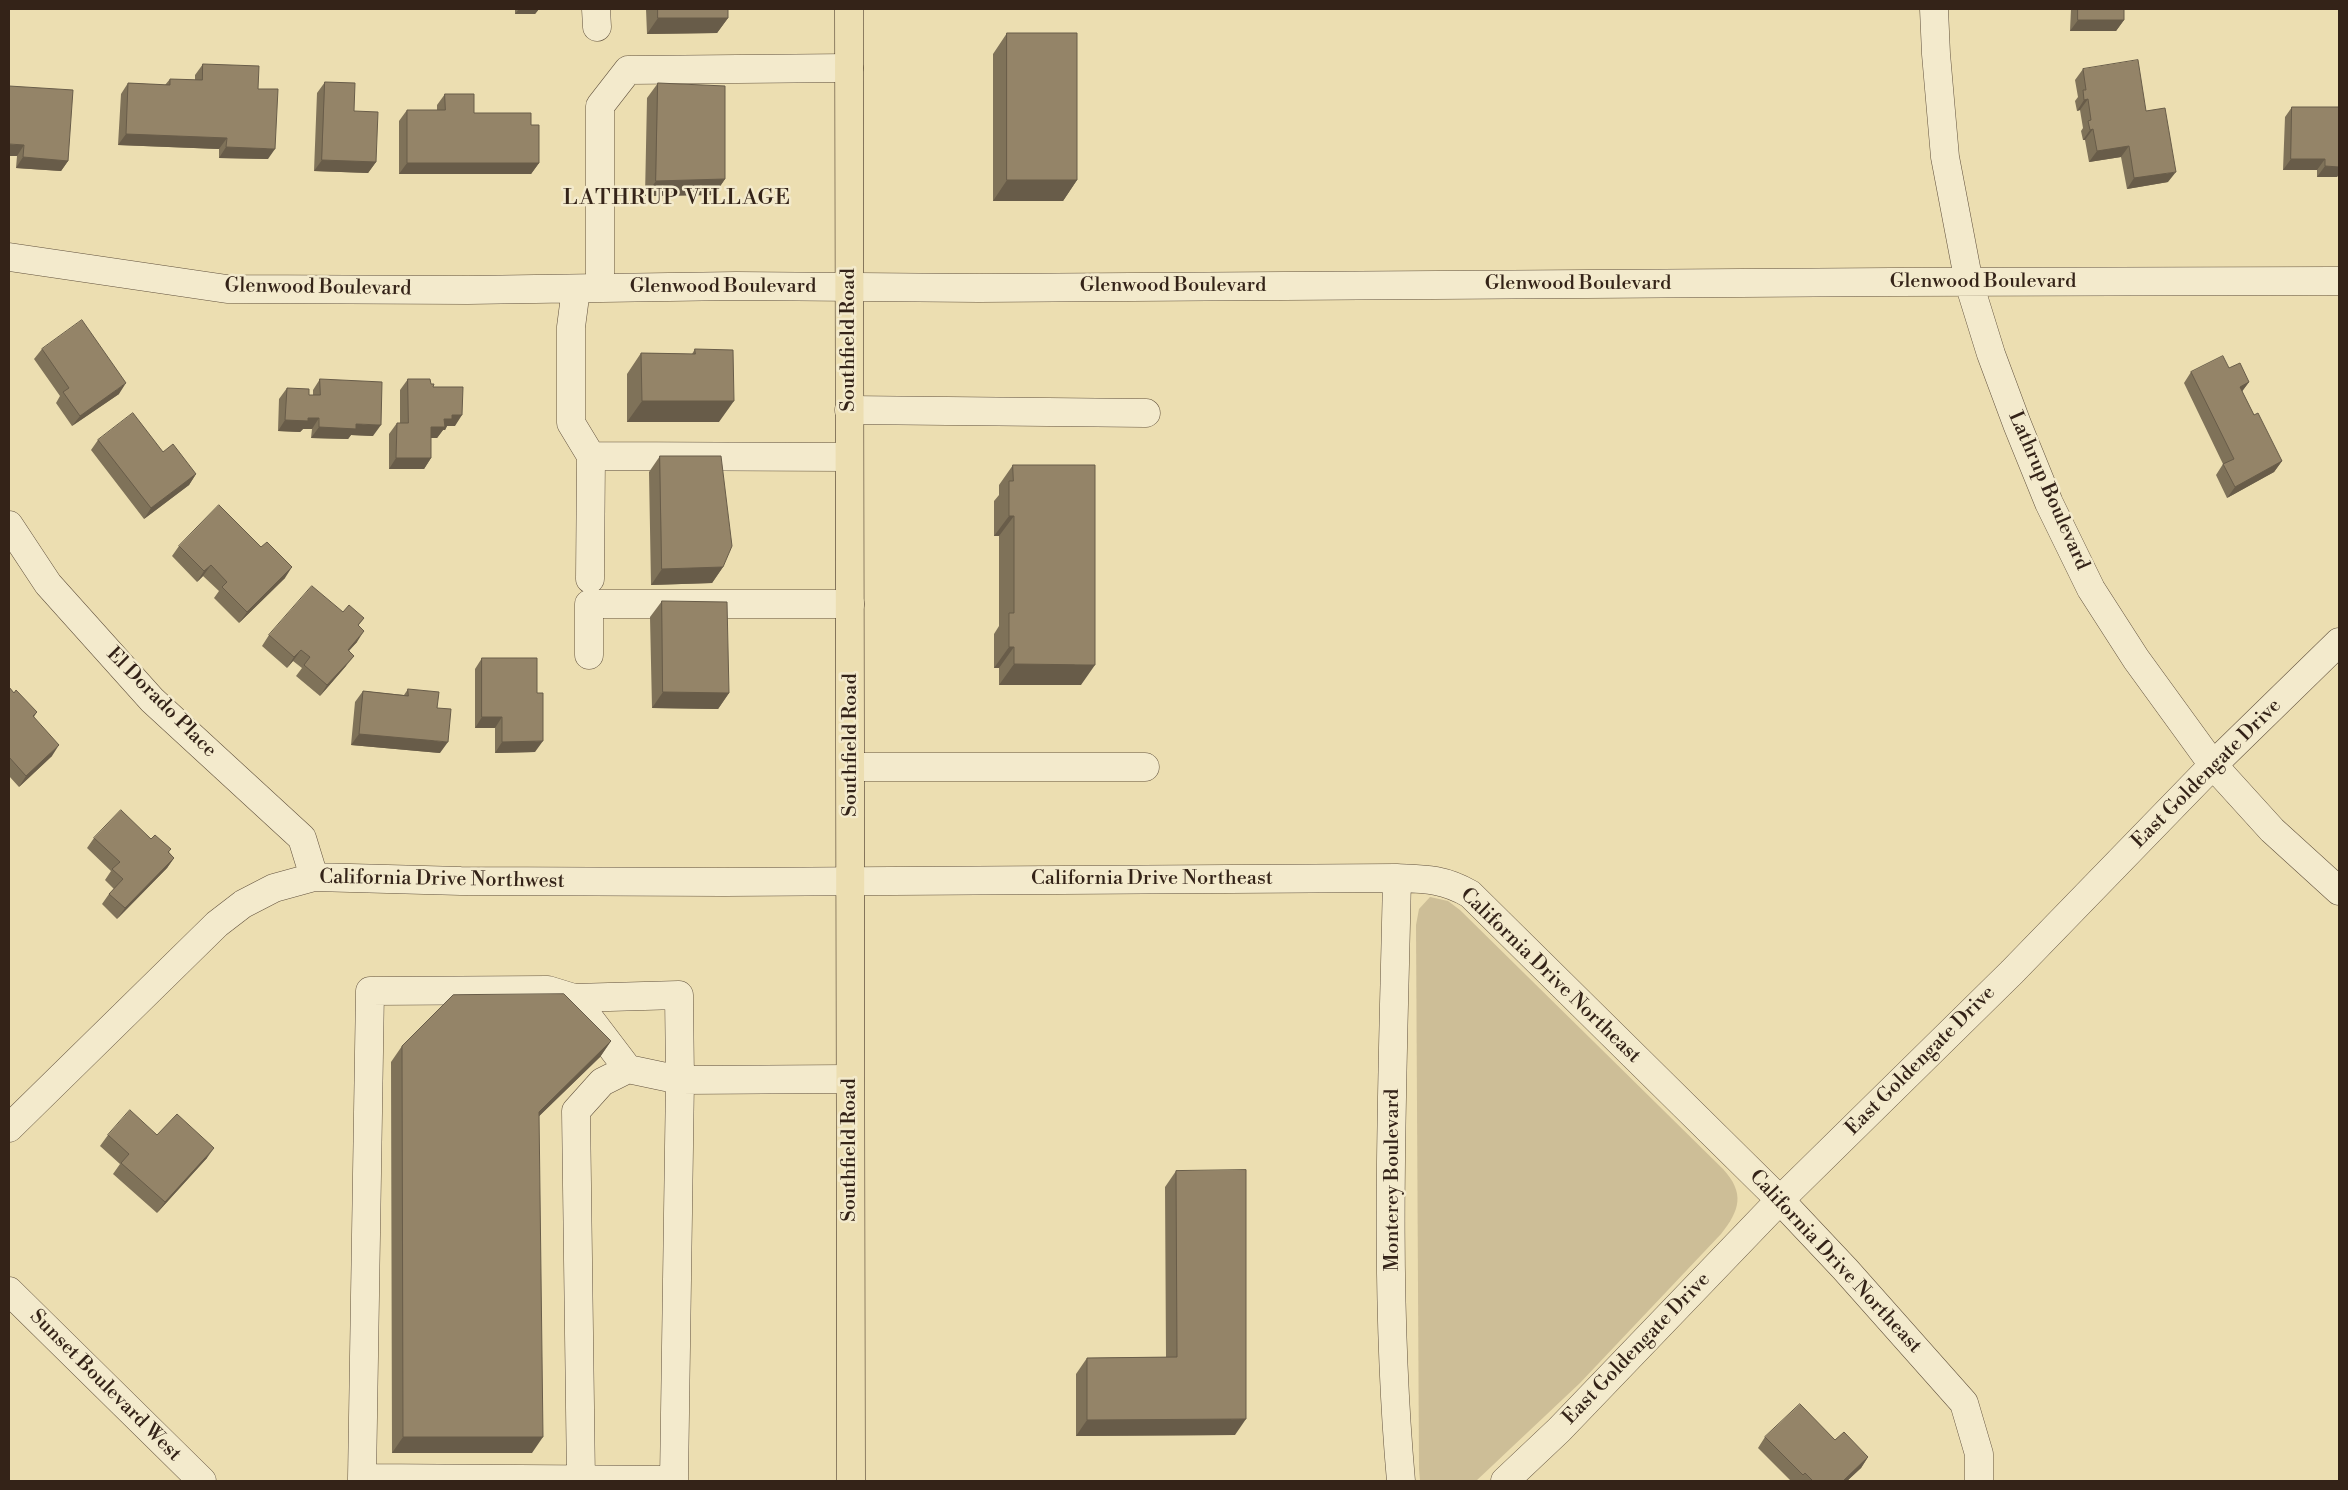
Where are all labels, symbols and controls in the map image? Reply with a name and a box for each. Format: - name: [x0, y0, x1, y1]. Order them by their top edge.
- district label: LATHRUP VILLAGE: [561, 186, 793, 212]
- street label: Southfield Road: [837, 268, 861, 412]
- street label: Glenwood Boulevard: [1890, 270, 2076, 294]
- street label: Glenwood Boulevard: [1485, 272, 1671, 296]
- street label: Glenwood Boulevard: [224, 274, 412, 302]
- street label: Glenwood Boulevard: [1080, 274, 1266, 298]
- street label: Glenwood Boulevard: [630, 275, 816, 299]
- street label: Lathrup Boulevard: [2002, 408, 2094, 574]
- street label: El Dorado Place: [101, 643, 221, 763]
- street label: Southfield Road: [839, 673, 863, 817]
- street label: East Goldengate Drive: [2127, 694, 2287, 854]
- street label: California Drive Northwest: [319, 866, 565, 894]
- street label: California Drive Northeast: [1031, 867, 1273, 891]
- street label: California Drive Northeast: [1455, 883, 1645, 1069]
- street label: East Goldengate Drive: [1841, 981, 2001, 1141]
- street label: Southfield Road: [838, 1078, 862, 1222]
- street label: Monterey Boulevard: [1381, 1089, 1405, 1271]
- street label: California Drive Northeast: [1744, 1165, 1926, 1359]
- street label: East Goldengate Drive: [1558, 1268, 1716, 1430]
- street label: Sunset Boulevard West: [24, 1305, 186, 1467]

